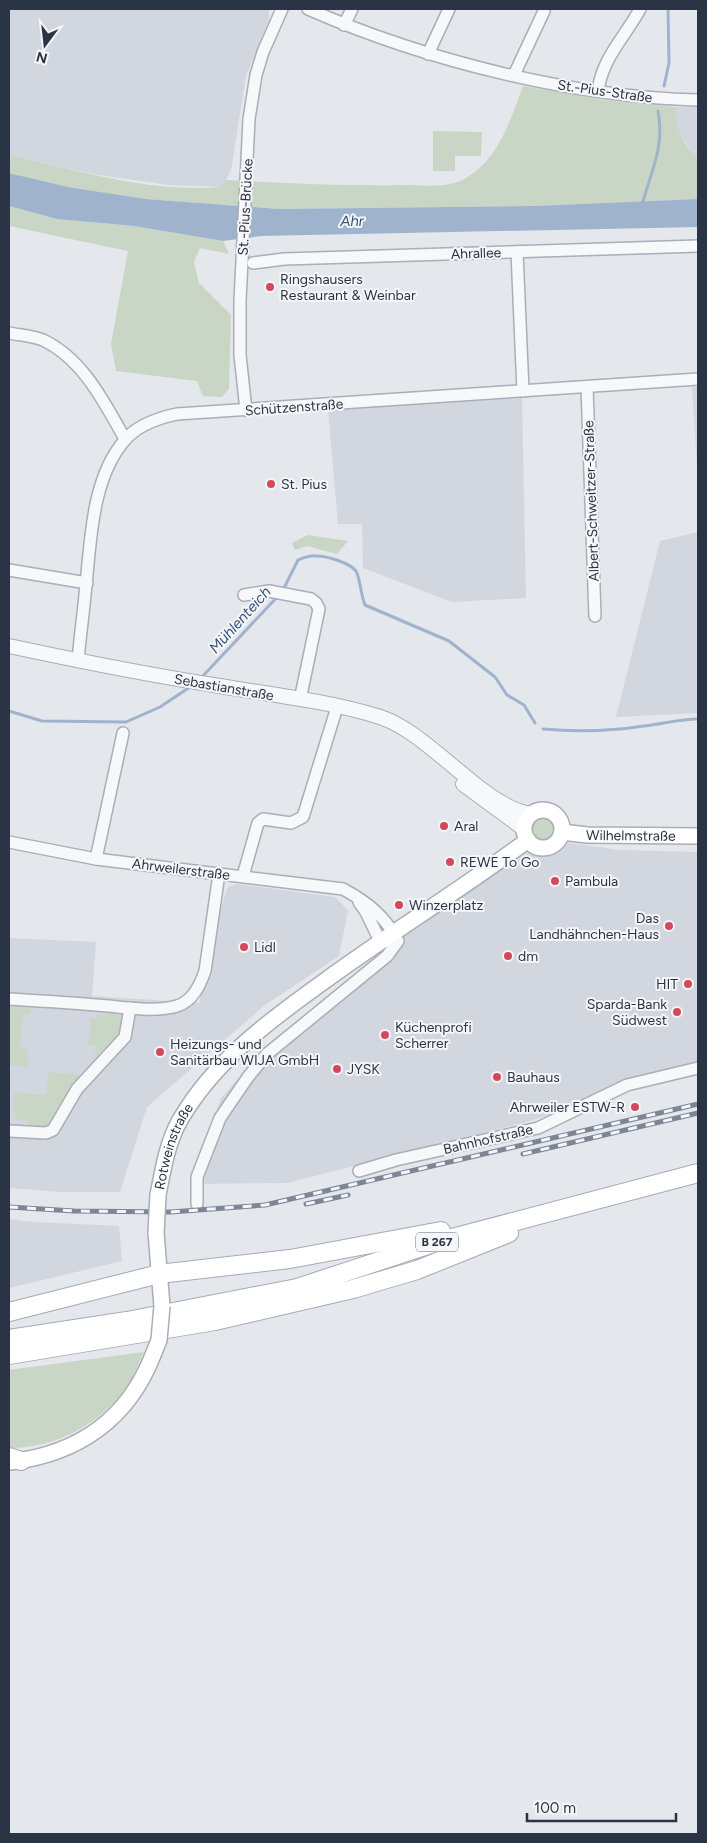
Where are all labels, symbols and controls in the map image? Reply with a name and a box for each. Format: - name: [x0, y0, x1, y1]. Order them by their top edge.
- north arrow: [20, 20, 70, 70]
- text: N: [34, 47, 49, 67]
- street label: St.-Pius-Straße: [556, 76, 654, 107]
- street label: St.-Pius-Brücke: [234, 158, 257, 256]
- water label: Ahr: [339, 212, 365, 230]
- street label: Ahrallee: [450, 244, 502, 263]
- place label: Ringshausers Restaurant & Weinbar: [280, 271, 416, 304]
- marker: Ringshausers Restaurant & Weinbar: [264, 281, 276, 293]
- street label: Schützenstraße: [244, 396, 344, 419]
- street label: Albert-Schweitzer-Straße: [580, 420, 603, 582]
- place label: St. Pius: [281, 476, 327, 493]
- marker: St. Pius: [265, 478, 277, 490]
- water label: Mühlenteich: [205, 583, 275, 657]
- street label: Sebastianstraße: [173, 670, 275, 705]
- place label: Aral: [454, 818, 478, 835]
- marker: Aral: [438, 820, 450, 832]
- street label: Wilhelmstraße: [586, 827, 676, 845]
- place label: REWE To Go: [460, 854, 539, 871]
- street label: Ahrweilerstraße: [131, 855, 231, 884]
- marker: REWE To Go: [444, 856, 456, 868]
- place label: Pambula: [565, 873, 618, 890]
- marker: Pambula: [549, 875, 561, 887]
- place label: Winzerplatz: [409, 897, 484, 914]
- marker: Winzerplatz: [393, 899, 405, 911]
- place label: Das Landhähnchen-Haus: [529, 910, 659, 943]
- marker: Das Landhähnchen-Haus: [663, 920, 675, 932]
- place label: Lidl: [254, 939, 276, 956]
- marker: Lidl: [238, 941, 250, 953]
- place label: dm: [518, 948, 538, 965]
- marker: dm: [502, 950, 514, 962]
- place label: HIT: [656, 976, 678, 993]
- marker: HIT: [682, 978, 694, 990]
- place label: Sparda-Bank Südwest: [587, 996, 667, 1029]
- marker: Sparda-Bank Südwest: [671, 1006, 683, 1018]
- place label: Küchenprofi Scherrer: [395, 1019, 472, 1052]
- marker: Küchenprofi Scherrer: [379, 1029, 391, 1041]
- place label: Heizungs- und Sanitärbau WIJA GmbH: [170, 1036, 319, 1069]
- marker: Heizungs- und Sanitärbau WIJA GmbH: [154, 1046, 166, 1058]
- place label: JYSK: [347, 1061, 380, 1078]
- marker: JYSK: [331, 1063, 343, 1075]
- place label: Bauhaus: [507, 1069, 560, 1086]
- marker: Bauhaus: [491, 1071, 503, 1083]
- place label: Ahrweiler ESTW-R: [510, 1099, 625, 1116]
- street label: Rotweinstraße: [151, 1100, 197, 1191]
- marker: Ahrweiler ESTW-R: [629, 1101, 641, 1113]
- street label: Bahnhofstraße: [442, 1121, 535, 1158]
- road number: B 267: [416, 1232, 458, 1252]
- scale bar: [527, 1790, 676, 1822]
- text: 100 m: [534, 1799, 576, 1817]

